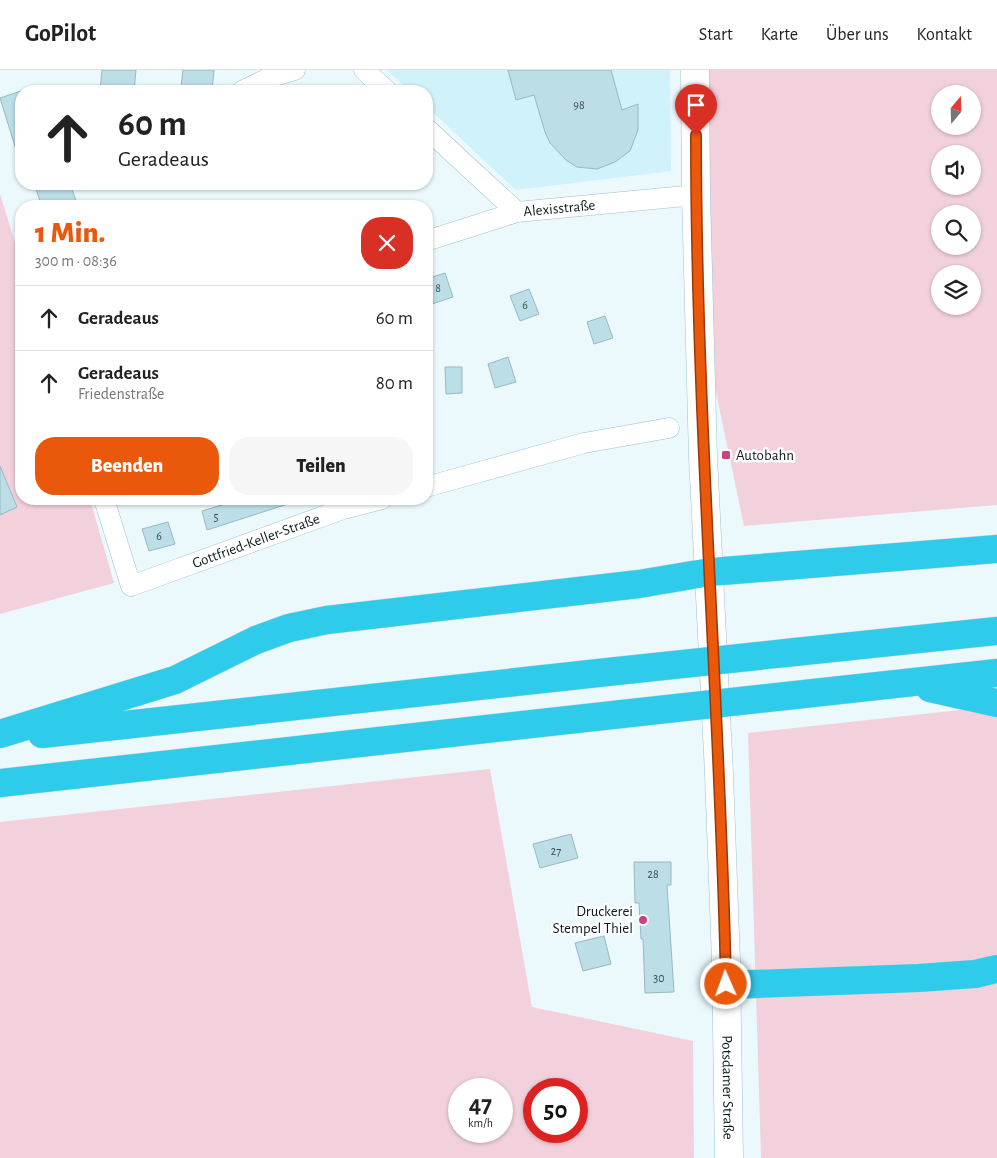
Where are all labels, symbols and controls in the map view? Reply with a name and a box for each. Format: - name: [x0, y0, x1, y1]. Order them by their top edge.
- text: GoPilot: [25, 22, 96, 46]
- text: Start: [699, 26, 733, 44]
- text: Karte: [761, 26, 798, 44]
- text: Über uns: [826, 26, 889, 44]
- text: Kontakt: [917, 26, 972, 44]
- pin: [675, 84, 717, 135]
- north arrow: [931, 85, 981, 135]
- map controls: [931, 85, 981, 315]
- icon: arrive: [682, 91, 710, 119]
- house number: 98: [573, 99, 585, 111]
- icon: ahead: [35, 105, 100, 170]
- text: 60 m: [118, 107, 187, 142]
- button: sound: [931, 145, 981, 195]
- text: Geradeaus: [118, 148, 209, 170]
- street label: Alexisstraße: [523, 198, 596, 219]
- button: search: [931, 205, 981, 255]
- button: close: [361, 217, 413, 269]
- text: 1 Min.: [35, 218, 105, 248]
- text: 300 m · 08:36: [35, 253, 117, 269]
- button: layers: [931, 265, 981, 315]
- house number: 8: [435, 282, 441, 294]
- house number: 6: [522, 299, 528, 311]
- icon: ahead: [35, 304, 63, 332]
- text: Geradeaus: [78, 309, 159, 328]
- text: 60 m: [376, 309, 413, 328]
- text: Geradeaus: [78, 364, 159, 383]
- icon: ahead: [35, 369, 63, 397]
- text: 80 m: [376, 374, 413, 393]
- text: Friedenstraße: [78, 386, 164, 402]
- button: Beenden: [35, 437, 219, 495]
- button: Teilen: [229, 437, 413, 495]
- place label: Autobahn: [736, 448, 794, 463]
- marker: Autobahn: [720, 449, 732, 461]
- street label: Gottfried-Keller-Straße: [190, 511, 322, 571]
- house number: 5: [213, 511, 219, 523]
- house number: 6: [156, 530, 162, 542]
- house number: 27: [551, 845, 561, 857]
- house number: 28: [647, 868, 659, 880]
- place label: Druckerei Stempel Thiel: [552, 904, 633, 936]
- marker: Druckerei Stempel Thiel: [637, 914, 649, 926]
- position arrow: [699, 957, 751, 1009]
- house number: 30: [653, 972, 665, 984]
- street label: Potsdamer Straße: [719, 1035, 736, 1140]
- speed limit sign: 50: [523, 1078, 588, 1143]
- text: 47: [469, 1092, 492, 1117]
- text: km/h: [468, 1117, 493, 1129]

